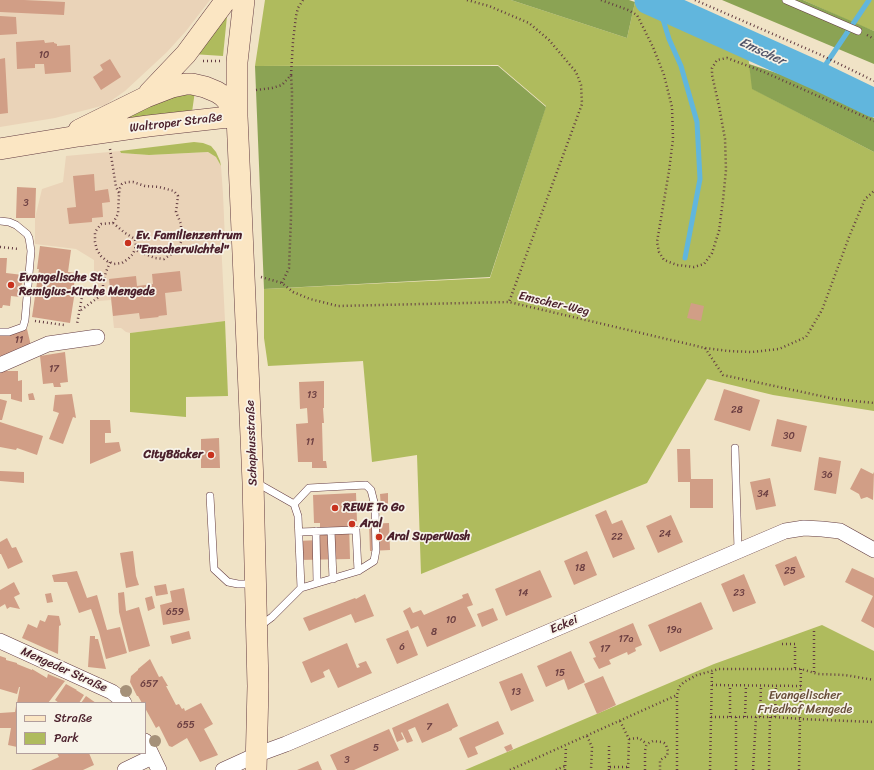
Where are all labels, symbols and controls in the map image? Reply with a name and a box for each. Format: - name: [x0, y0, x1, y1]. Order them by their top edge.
- water label: Emscher: [737, 35, 787, 69]
- house number: 10: [39, 49, 49, 61]
- street label: Waltroper Straße: [129, 110, 223, 136]
- house number: 3: [23, 197, 29, 209]
- place label: Ev. Familienzentrum "Emscherwichtel": [136, 229, 242, 257]
- marker: Ev. Familienzentrum "Emscherwichtel": [123, 238, 133, 248]
- place label: Evangelische St. Remigius-Kirche Mengede: [19, 271, 155, 299]
- marker: Evangelische St. Remigius-Kirche Mengede: [6, 280, 16, 290]
- street label: Emscher-Weg: [517, 289, 591, 319]
- house number: 11: [15, 334, 23, 346]
- house number: 17: [49, 363, 59, 375]
- house number: 13: [307, 389, 317, 401]
- street label: Schaphusstraße: [243, 400, 261, 486]
- house number: 28: [731, 404, 743, 416]
- house number: 30: [783, 430, 795, 442]
- house number: 11: [306, 436, 314, 448]
- place label: CityBäcker: [144, 448, 203, 462]
- marker: CityBäcker: [206, 450, 216, 460]
- house number: 36: [821, 469, 833, 481]
- house number: 34: [757, 488, 769, 500]
- place label: REWE To Go: [343, 501, 405, 515]
- marker: REWE To Go: [330, 503, 340, 513]
- place label: Aral: [360, 517, 382, 531]
- marker: Aral: [347, 519, 357, 529]
- house number: 24: [659, 528, 671, 540]
- place label: Aral SuperWash: [387, 530, 470, 544]
- house number: 22: [611, 531, 623, 543]
- marker: Aral SuperWash: [374, 532, 384, 542]
- house number: 18: [575, 562, 585, 574]
- house number: 25: [784, 565, 796, 577]
- house number: 14: [518, 587, 528, 599]
- house number: 23: [733, 587, 745, 599]
- house number: 659: [166, 606, 184, 618]
- street label: Eckei: [548, 613, 580, 637]
- house number: 10: [446, 614, 456, 626]
- house number: 19a: [666, 624, 682, 636]
- house number: 8: [431, 626, 437, 638]
- house number: 17a: [618, 633, 634, 645]
- house number: 6: [399, 641, 405, 653]
- house number: 17: [600, 643, 610, 655]
- street label: Mengeder Straße: [19, 645, 109, 695]
- house number: 15: [555, 667, 565, 679]
- house number: 657: [140, 678, 158, 690]
- house number: 13: [511, 686, 521, 698]
- park label: Evangelischer Friedhof Mengede: [758, 689, 852, 717]
- legend: [16, 702, 146, 754]
- text: Straße: [54, 707, 92, 729]
- house number: 655: [177, 719, 195, 731]
- house number: 7: [426, 721, 432, 733]
- text: Park: [54, 727, 79, 749]
- house number: 5: [373, 742, 379, 754]
- house number: 3: [344, 754, 350, 766]

